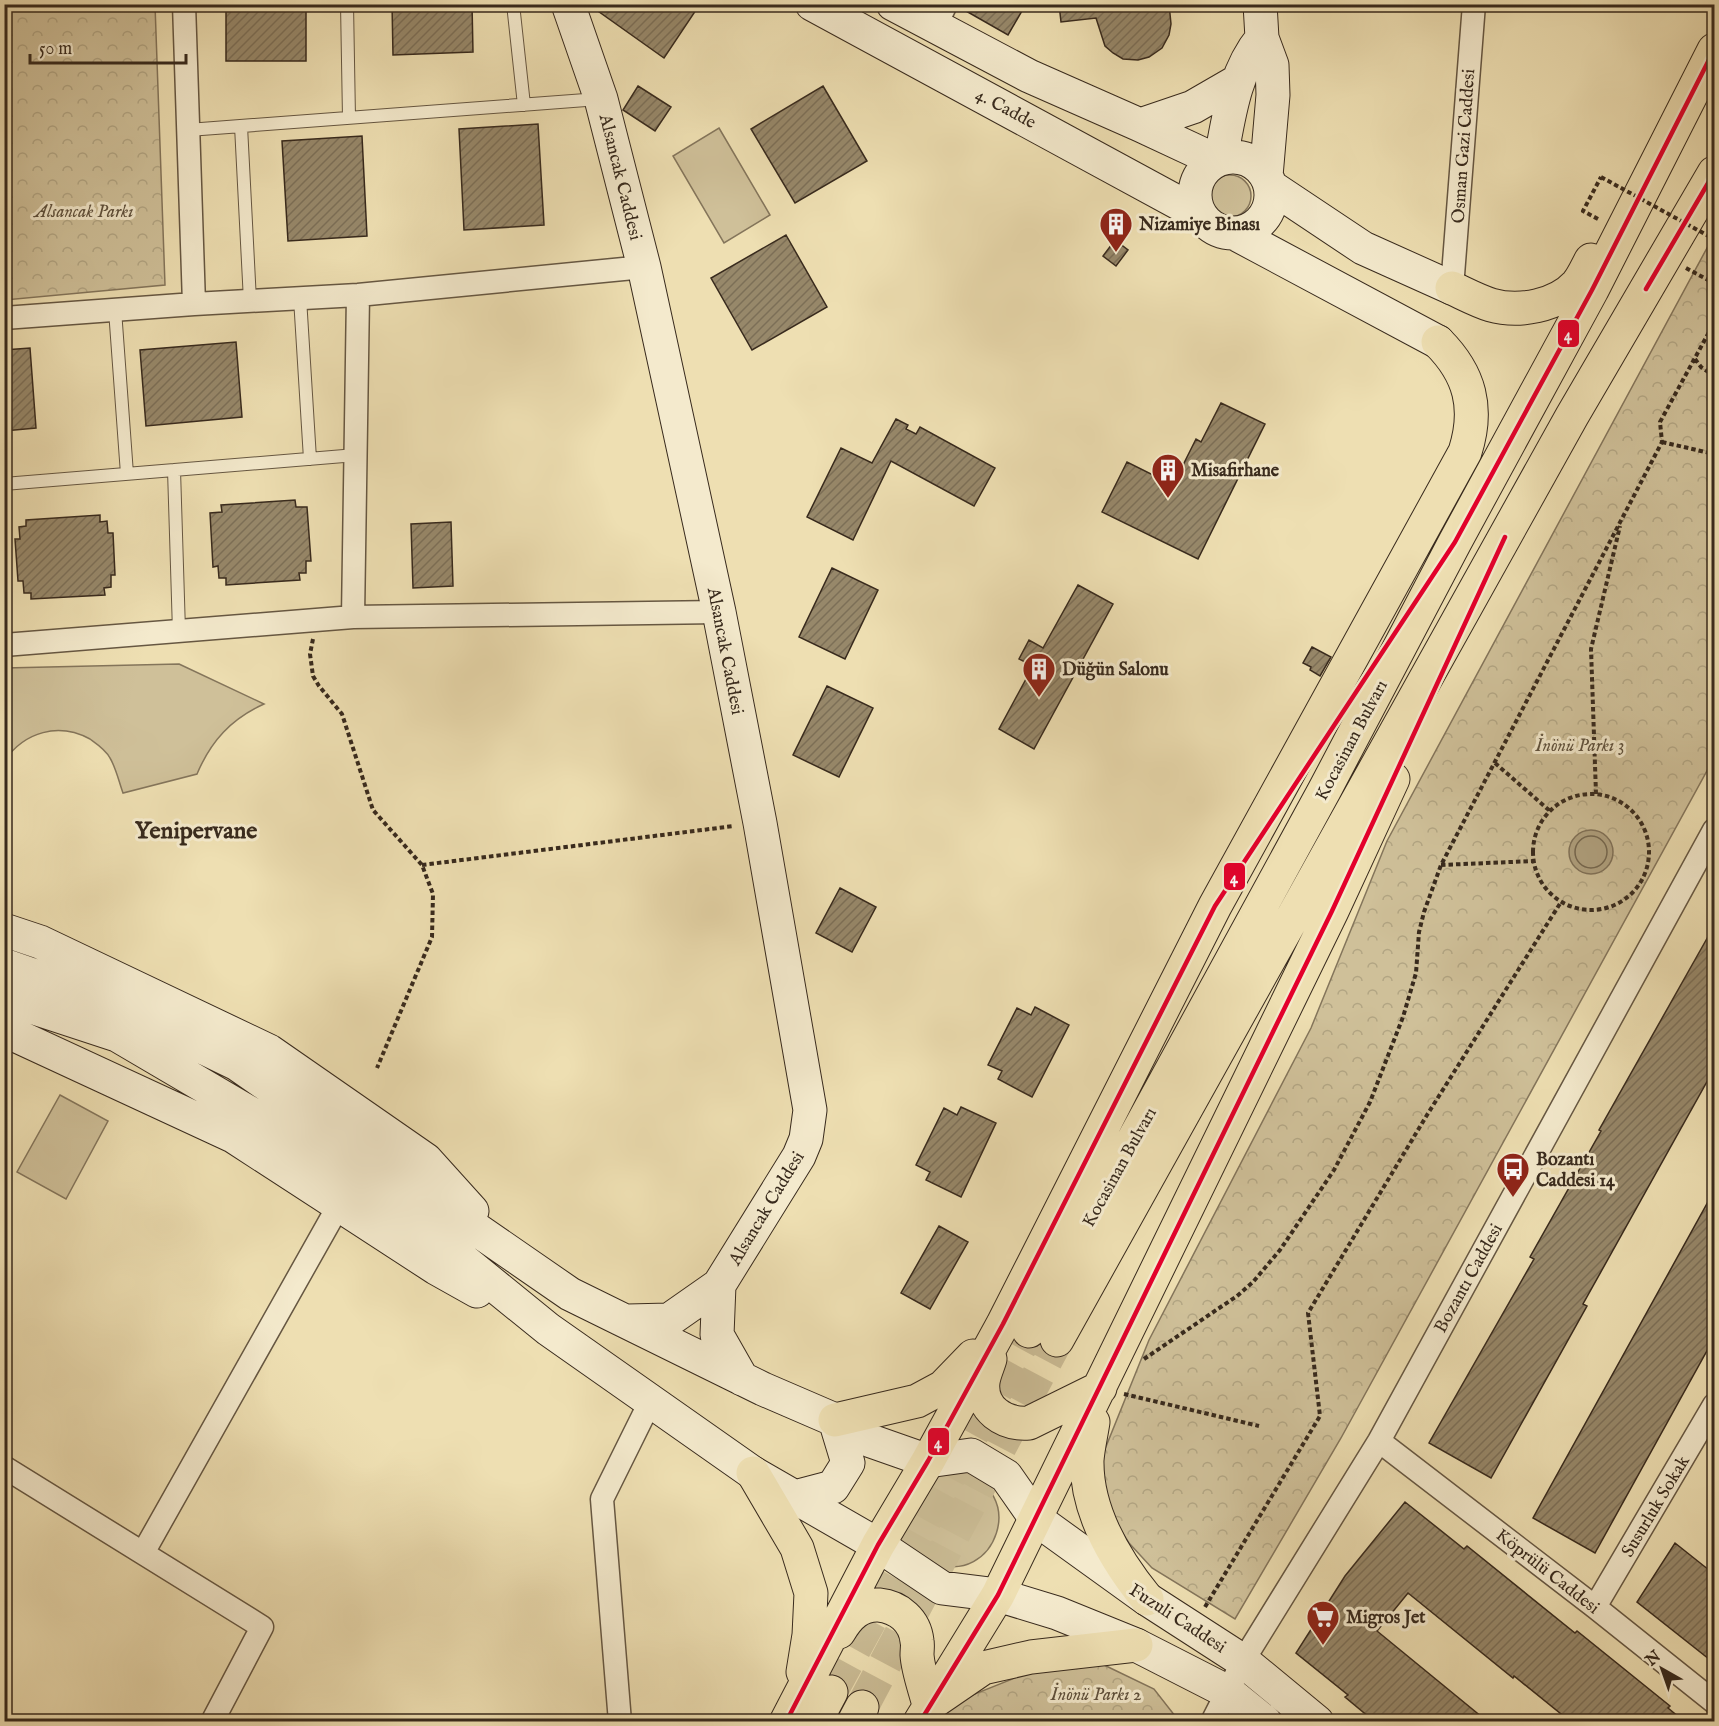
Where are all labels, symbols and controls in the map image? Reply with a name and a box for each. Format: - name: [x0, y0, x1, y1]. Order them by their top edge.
- scale bar: [30, 27, 186, 65]
- text: 50 m: [39, 38, 72, 61]
- street label: Osman Gazi Caddesi: [1448, 68, 1481, 224]
- street label: 4. Cadde: [971, 84, 1039, 135]
- street label: Alsancak Caddesi: [593, 111, 646, 243]
- park label: Alsancak Parkı: [33, 201, 133, 224]
- building icon: Nizamiye Binası: [1098, 206, 1134, 253]
- place label: Nizamiye Binası: [1138, 214, 1260, 237]
- line badge: 4: [1557, 319, 1580, 348]
- text: 4: [1564, 326, 1573, 346]
- building icon: Misafirhane: [1150, 452, 1186, 499]
- place label: Misafirhane: [1191, 460, 1280, 483]
- street label: Alsancak Caddesi: [701, 585, 748, 717]
- building icon: Düğün Salonu: [1021, 651, 1057, 698]
- place label: Düğün Salonu: [1062, 659, 1169, 682]
- street label: Kocasinan Bulvarı: [1311, 676, 1394, 805]
- park label: İnönü Parkı 3: [1534, 733, 1625, 758]
- district label: Yenipervane: [135, 816, 257, 847]
- line badge: 4: [1223, 862, 1246, 891]
- text: 4: [1230, 869, 1239, 889]
- street label: Kocasinan Bulvarı: [1078, 1104, 1163, 1232]
- street label: Alsancak Caddesi: [724, 1147, 810, 1271]
- place label: Bozantı Caddesi 14: [1536, 1149, 1616, 1193]
- bus stop icon: Bozantı Caddesi 14: [1495, 1151, 1531, 1198]
- street label: Bozantı Caddesi: [1430, 1220, 1509, 1337]
- line badge: 4: [927, 1427, 950, 1456]
- text: 4: [934, 1434, 943, 1454]
- street label: Susurluk Sokak: [1617, 1451, 1696, 1562]
- street label: Köprülü Caddesi: [1490, 1524, 1604, 1620]
- street label: Fuzuli Caddesi: [1124, 1579, 1230, 1659]
- supermarket icon: Migros Jet: [1305, 1599, 1341, 1646]
- place label: Migros Jet: [1346, 1607, 1426, 1630]
- north arrow: [1632, 1639, 1692, 1699]
- text: N: [1641, 1647, 1665, 1672]
- park label: İnönü Parkı 2: [1050, 1682, 1141, 1707]

